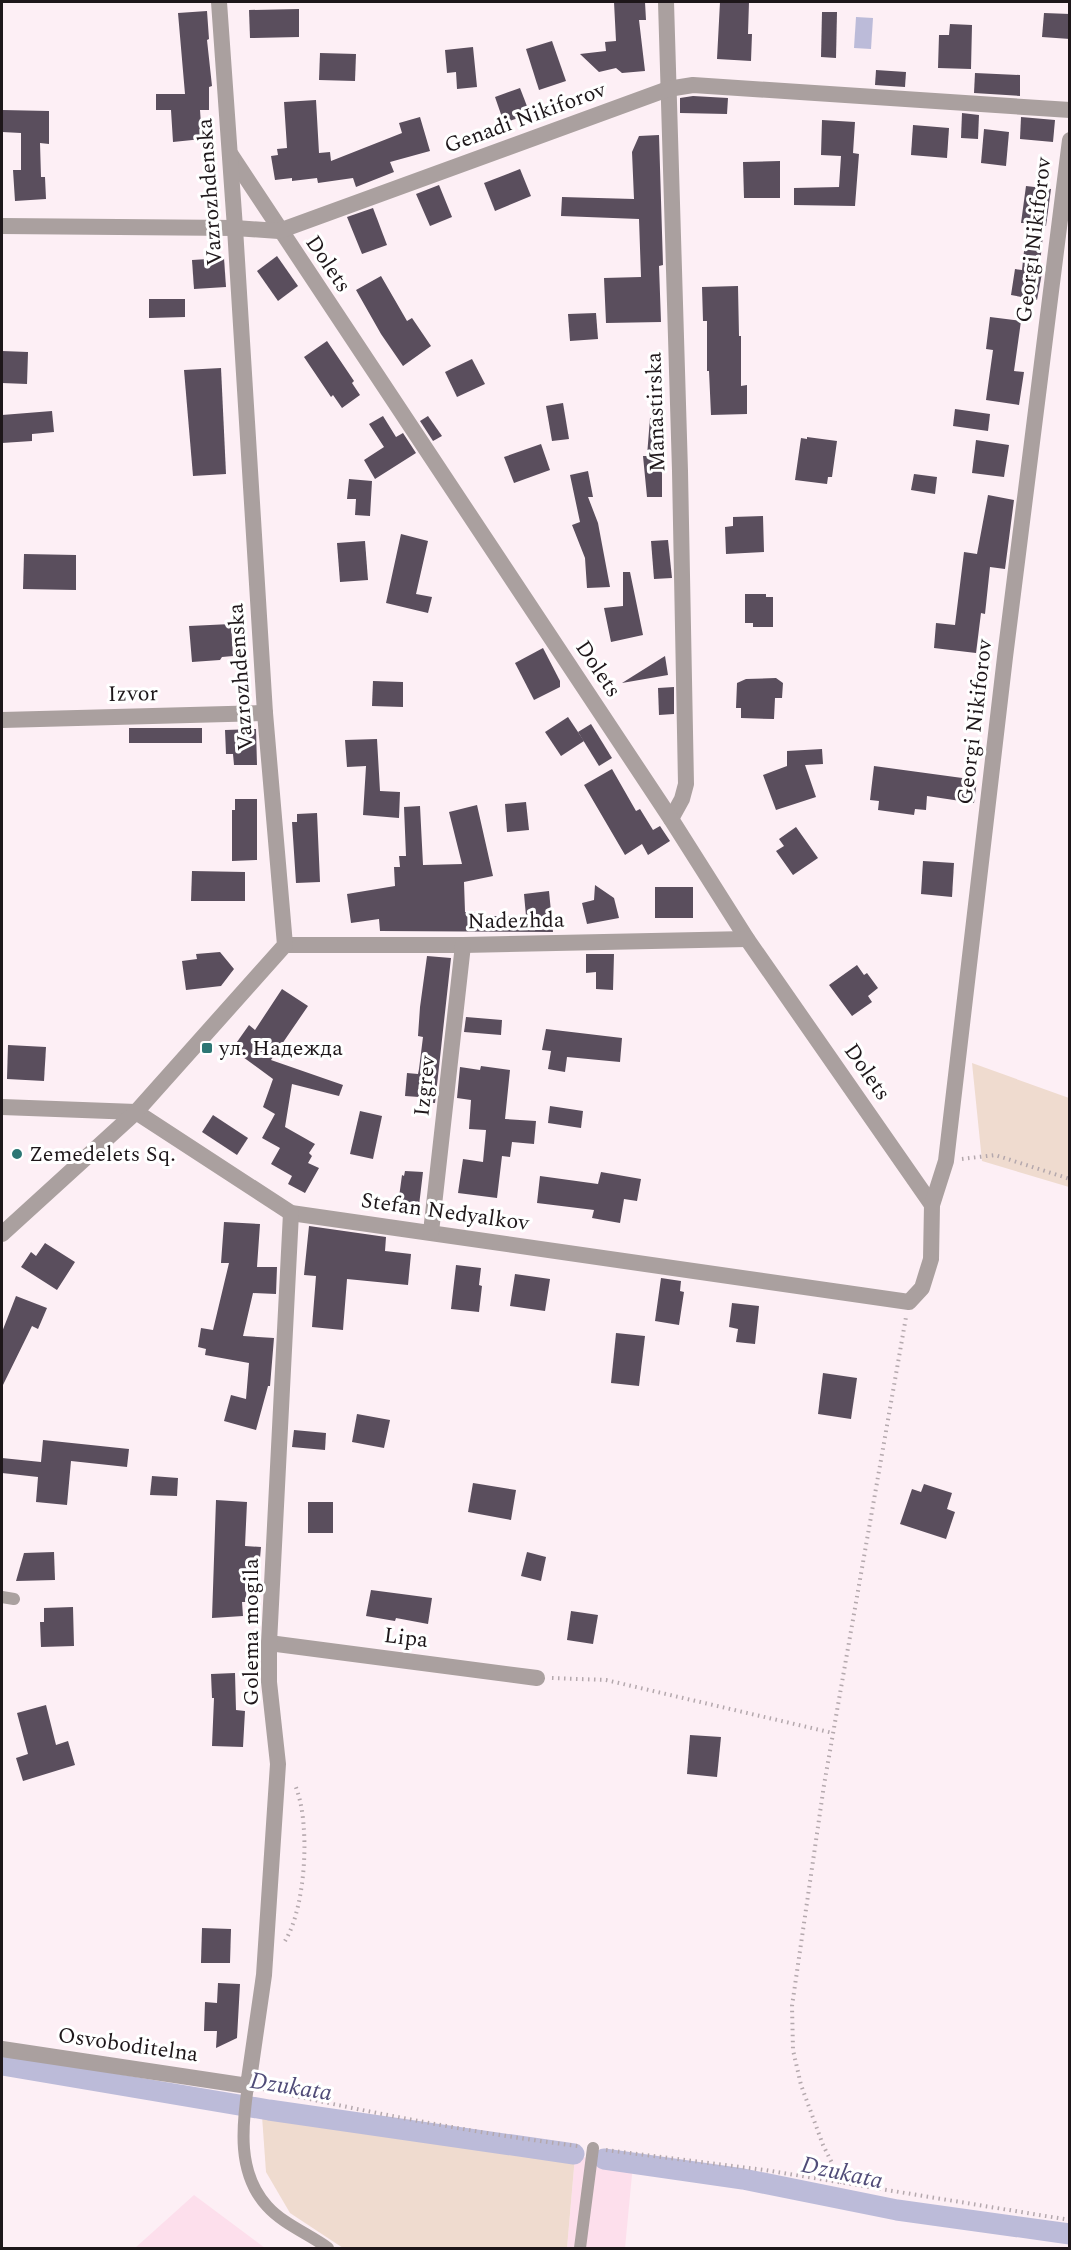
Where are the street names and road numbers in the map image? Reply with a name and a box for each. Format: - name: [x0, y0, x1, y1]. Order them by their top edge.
- street label: Genadi Nikiforov: [440, 73, 612, 162]
- street label: Vazrozhdenska: [188, 117, 232, 267]
- street label: Georgi Nikiforov: [1007, 154, 1061, 325]
- street label: Dolets: [297, 229, 359, 299]
- street label: Manastirska: [637, 351, 675, 473]
- street label: Vazrozhdenska: [219, 602, 263, 752]
- street label: Dolets: [567, 634, 629, 704]
- street label: Georgi Nikiforov: [948, 636, 1002, 807]
- street label: Izvor: [108, 677, 159, 711]
- street label: Nadezhda: [467, 904, 565, 938]
- street label: Dolets: [835, 1037, 899, 1107]
- street label: Izgrev: [405, 1053, 445, 1118]
- street label: Stefan Nedyalkov: [359, 1184, 533, 1240]
- street label: Golema mogila: [235, 1558, 268, 1706]
- street label: Lipa: [382, 1619, 430, 1657]
- street label: Osvoboditelna: [56, 2019, 201, 2071]

